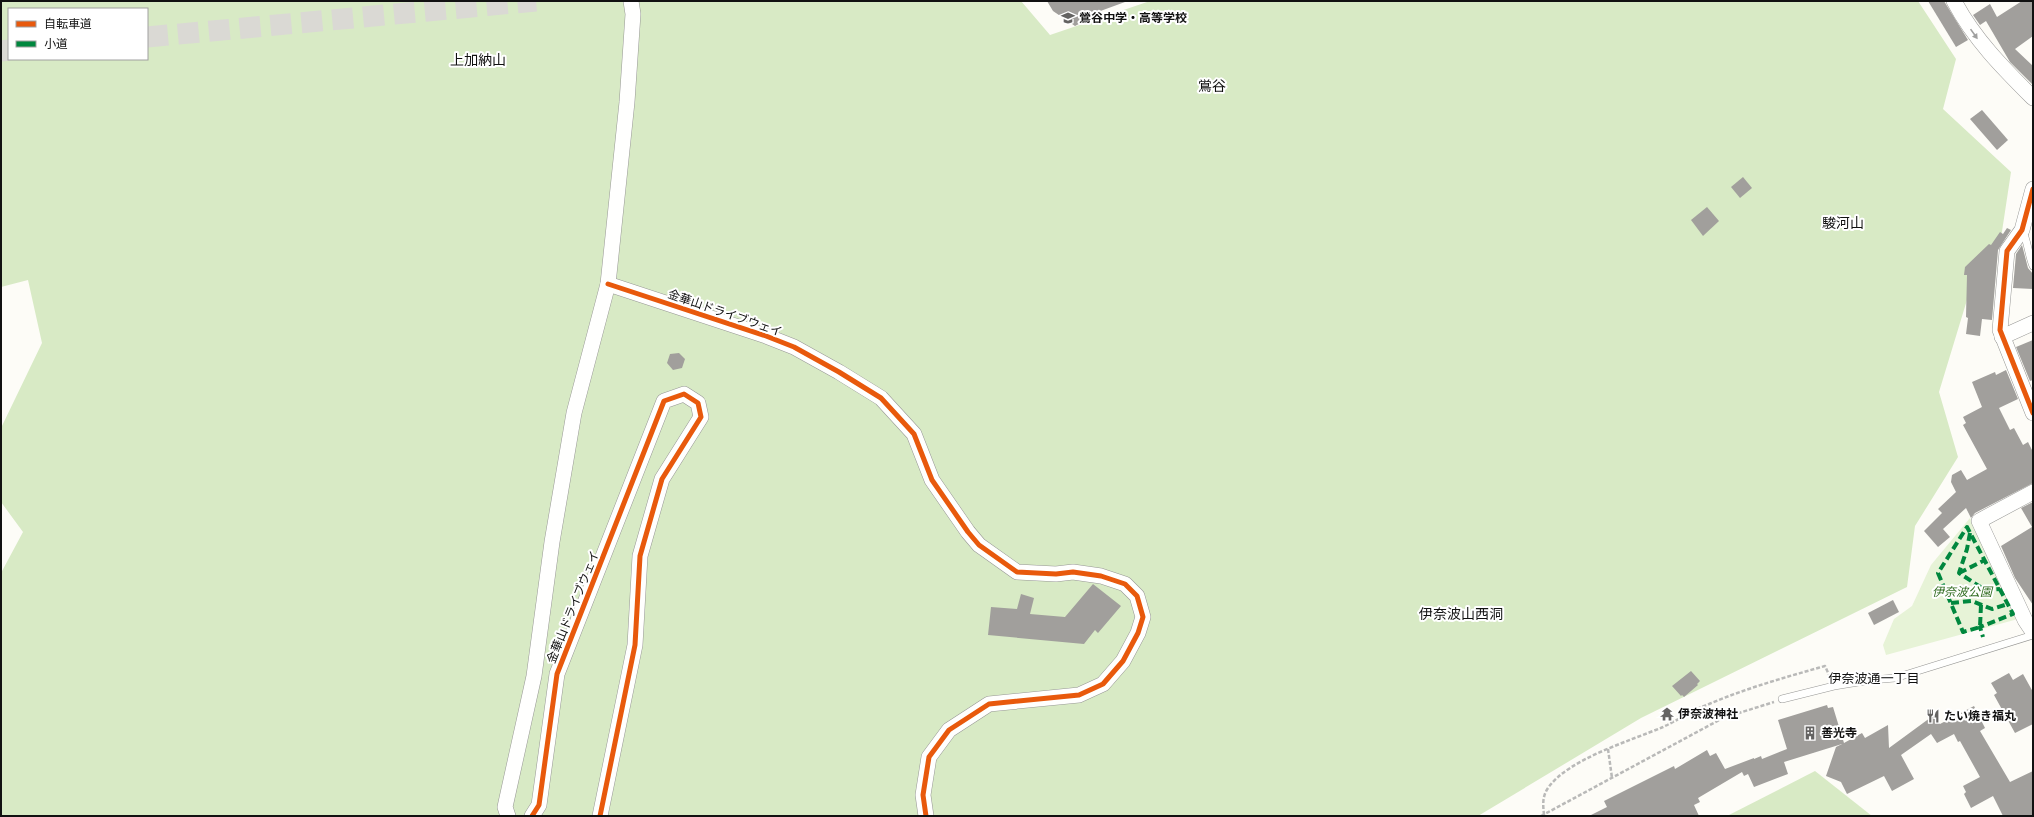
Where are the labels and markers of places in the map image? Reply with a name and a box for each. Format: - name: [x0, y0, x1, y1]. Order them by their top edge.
- school or university icon: 鶯谷中学・高等学校: [1060, 10, 1076, 26]
- place label: 鶯谷中学・高等学校: [1079, 11, 1187, 25]
- temple icon: 伊奈波神社: [1659, 706, 1675, 722]
- place label: 伊奈波神社: [1678, 707, 1738, 721]
- restaurant icon: たい焼き福丸: [1925, 708, 1941, 724]
- place label: たい焼き福丸: [1944, 709, 2016, 723]
- building icon: 善光寺: [1802, 725, 1818, 741]
- place label: 善光寺: [1821, 726, 1857, 740]

